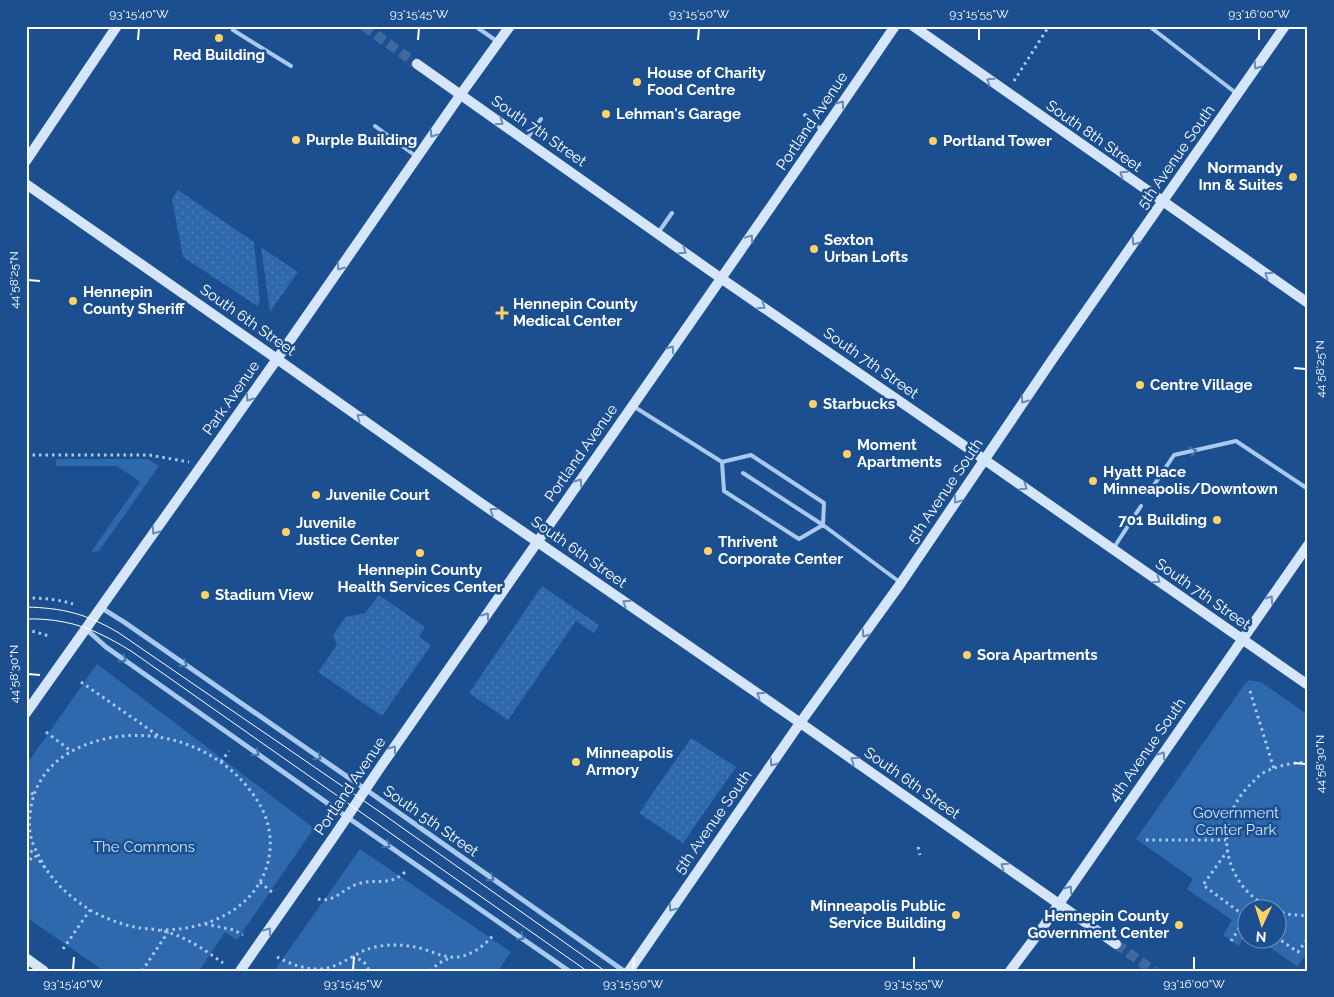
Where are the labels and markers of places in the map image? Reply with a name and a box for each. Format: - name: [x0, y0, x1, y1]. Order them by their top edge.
- marker: Red Building: [213, 32, 225, 44]
- place label: Red Building: [173, 46, 265, 64]
- place label: House of Charity Food Centre: [647, 64, 767, 99]
- marker: House of Charity Food Centre: [631, 76, 643, 88]
- place label: Lehman's Garage: [616, 105, 741, 123]
- marker: Lehman's Garage: [600, 108, 612, 120]
- place label: Purple Building: [306, 131, 417, 149]
- place label: Portland Tower: [943, 132, 1052, 150]
- marker: Purple Building: [290, 134, 302, 146]
- marker: Portland Tower: [927, 135, 939, 147]
- place label: Normandy Inn & Suites: [1198, 159, 1284, 194]
- marker: Normandy Inn & Suites: [1287, 171, 1299, 183]
- place label: Sexton Urban Lofts: [824, 231, 908, 266]
- marker: Sexton Urban Lofts: [808, 243, 820, 255]
- place label: Hennepin County Sheriff: [83, 283, 185, 318]
- marker: Hennepin County Sheriff: [67, 295, 79, 307]
- place label: Hennepin County Medical Center: [513, 295, 638, 330]
- marker: Hennepin County Medical Center: [495, 306, 509, 320]
- place label: Centre Village: [1150, 376, 1252, 394]
- marker: Centre Village: [1134, 379, 1146, 391]
- place label: Starbucks: [823, 395, 895, 413]
- marker: Starbucks: [807, 398, 819, 410]
- place label: Moment Apartments: [857, 436, 942, 471]
- marker: Moment Apartments: [841, 448, 853, 460]
- place label: Hyatt Place Minneapolis/Downtown: [1103, 463, 1278, 498]
- marker: Hyatt Place Minneapolis/Downtown: [1087, 475, 1099, 487]
- place label: Juvenile Court: [326, 486, 430, 504]
- marker: Juvenile Court: [310, 489, 322, 501]
- place label: 701 Building: [1118, 511, 1207, 529]
- place label: Juvenile Justice Center: [296, 514, 399, 549]
- marker: 701 Building: [1211, 514, 1223, 526]
- marker: Juvenile Justice Center: [280, 526, 292, 538]
- place label: Thrivent Corporate Center: [718, 533, 843, 568]
- marker: Thrivent Corporate Center: [702, 545, 714, 557]
- marker: Hennepin County Health Services Center: [414, 547, 426, 559]
- place label: Hennepin County Health Services Center: [338, 561, 503, 596]
- place label: Stadium View: [215, 586, 314, 604]
- marker: Stadium View: [199, 589, 211, 601]
- place label: Sora Apartments: [977, 646, 1098, 664]
- marker: Sora Apartments: [961, 649, 973, 661]
- place label: Minneapolis Armory: [586, 744, 673, 779]
- marker: Minneapolis Armory: [570, 756, 582, 768]
- place label: Minneapolis Public Service Building: [810, 897, 947, 932]
- place label: Hennepin County Government Center: [1027, 907, 1170, 942]
- marker: Minneapolis Public Service Building: [950, 909, 962, 921]
- marker: Hennepin County Government Center: [1173, 919, 1185, 931]

